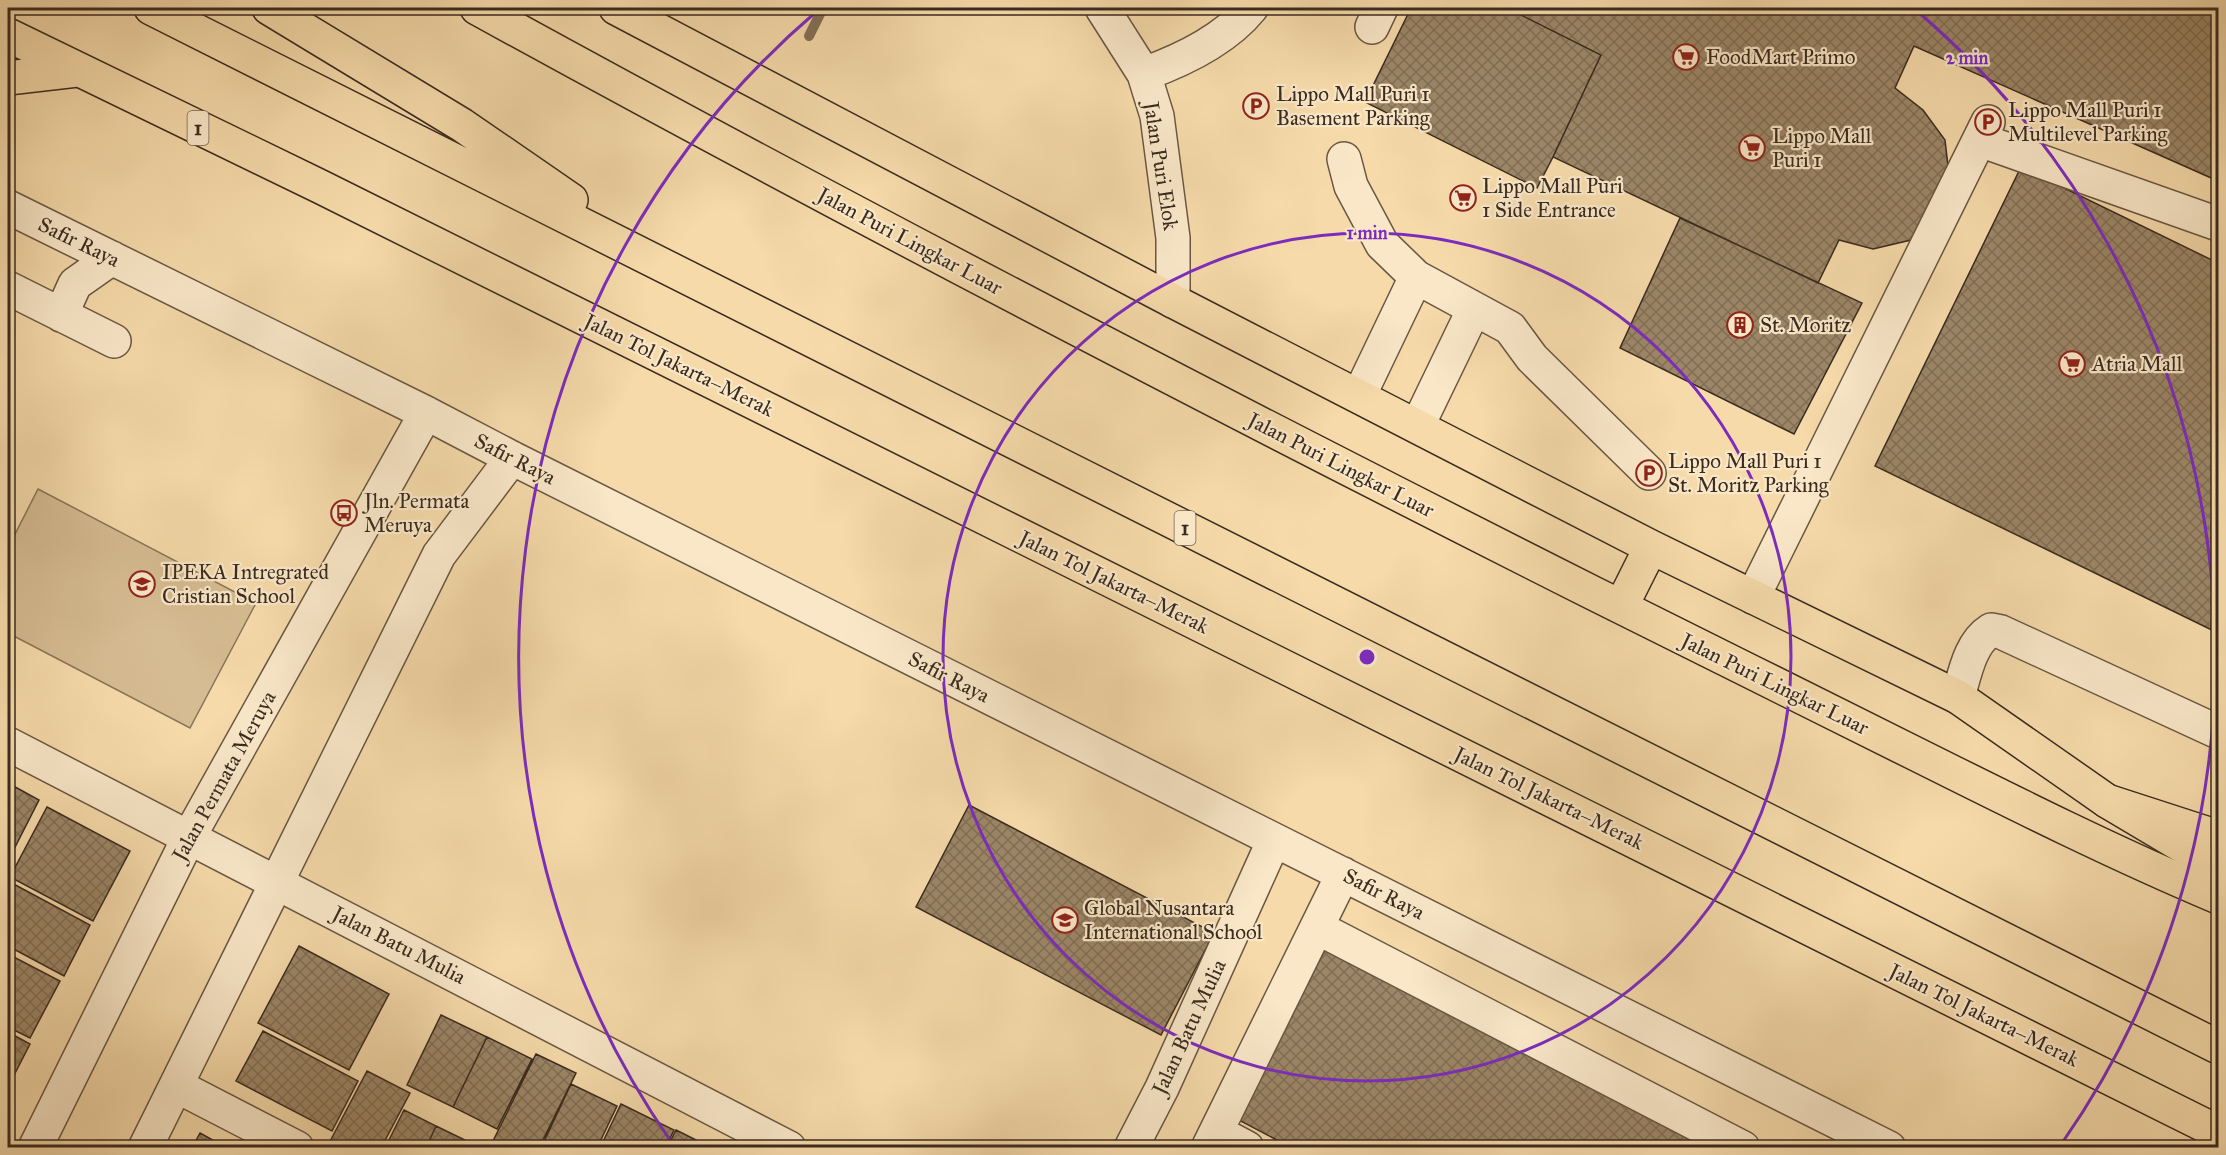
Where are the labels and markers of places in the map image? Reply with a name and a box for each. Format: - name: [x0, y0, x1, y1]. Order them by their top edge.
- supermarket icon: FoodMart Primo: [1671, 42, 1701, 72]
- place label: FoodMart Primo: [1706, 44, 1856, 70]
- place label: Lippo Mall Puri 1 Basement Parking: [1276, 81, 1430, 131]
- parking icon: Lippo Mall Puri 1 Basement Parking: [1241, 91, 1271, 121]
- place label: Lippo Mall Puri 1 Multilevel Parking: [2008, 97, 2168, 147]
- parking icon: Lippo Mall Puri 1 Multilevel Parking: [1973, 107, 2003, 137]
- place label: Lippo Mall Puri 1: [1772, 123, 1872, 173]
- supermarket icon: Lippo Mall Puri 1: [1737, 133, 1767, 163]
- place label: Lippo Mall Puri 1 Side Entrance: [1482, 173, 1623, 223]
- supermarket icon: Lippo Mall Puri 1 Side Entrance: [1448, 183, 1478, 213]
- building icon: St. Moritz: [1725, 310, 1755, 340]
- place label: St. Moritz: [1760, 312, 1851, 338]
- supermarket icon: Atria Mall: [2057, 349, 2087, 379]
- place label: Atria Mall: [2091, 351, 2183, 377]
- place label: Lippo Mall Puri 1 St. Moritz Parking: [1668, 448, 1829, 498]
- parking icon: Lippo Mall Puri 1 St. Moritz Parking: [1634, 458, 1664, 488]
- place label: Jln. Permata Meruya: [362, 488, 469, 538]
- bus stop icon: Jln. Permata Meruya: [329, 498, 359, 528]
- place label: IPEKA Intregrated Cristian School: [162, 559, 330, 609]
- school or university icon: IPEKA Intregrated Cristian School: [127, 569, 157, 599]
- centre of rings: [1357, 647, 1377, 667]
- place label: Global Nusantara International School: [1084, 895, 1263, 945]
- school or university icon: Global Nusantara International School: [1050, 905, 1080, 935]

